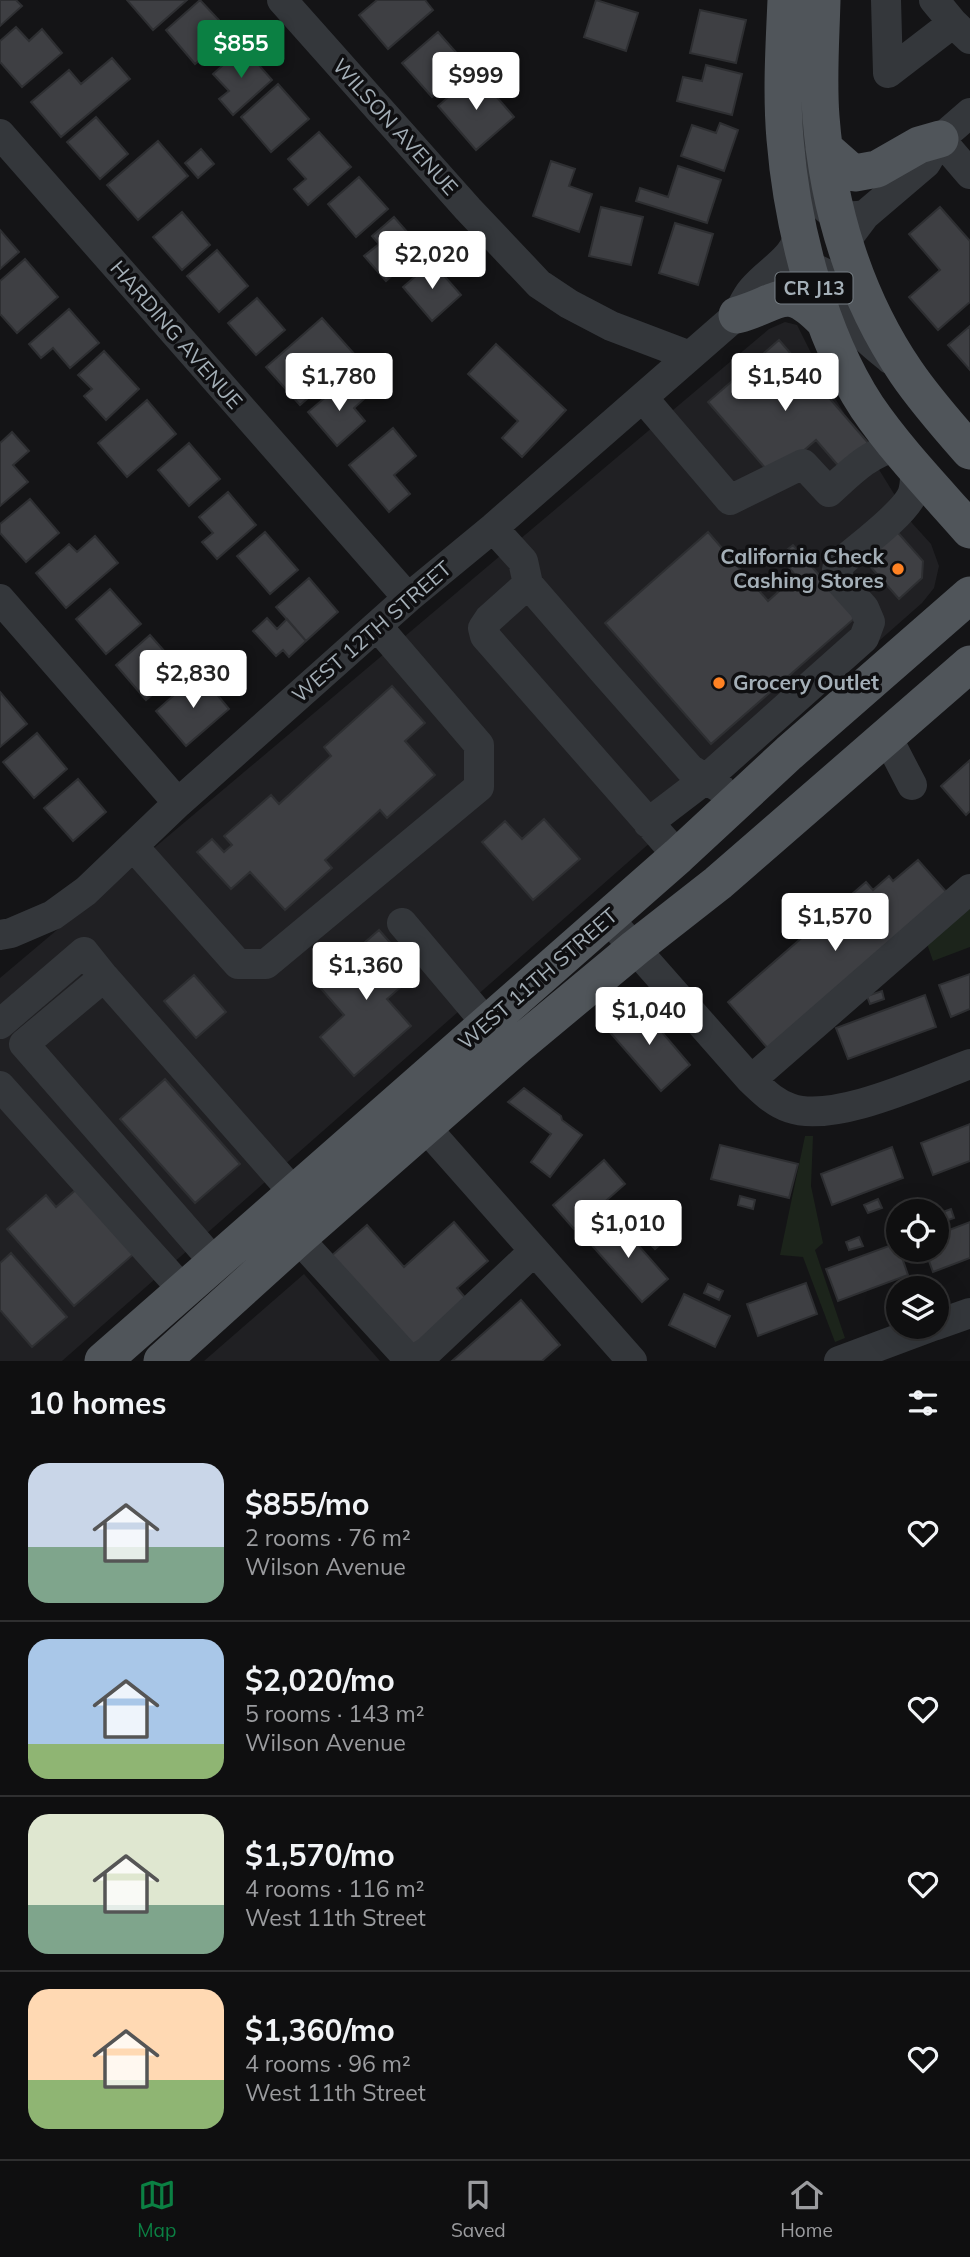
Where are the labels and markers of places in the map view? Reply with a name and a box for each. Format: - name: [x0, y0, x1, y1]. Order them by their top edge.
- pin: $855: [200, 20, 282, 80]
- pin: $999: [435, 52, 517, 112]
- pin: $2,020: [375, 232, 489, 291]
- pin: $1,780: [282, 354, 396, 413]
- pin: $1,540: [728, 354, 842, 413]
- place label: California Check Cashing Stores: [720, 543, 884, 593]
- marker: California Check Cashing Stores: [890, 561, 906, 577]
- pin: $2,830: [136, 650, 250, 710]
- place label: Grocery Outlet: [733, 669, 879, 695]
- marker: Grocery Outlet: [711, 675, 727, 691]
- pin: $1,570: [778, 894, 892, 953]
- pin: $1,360: [309, 942, 423, 1002]
- pin: $1,040: [592, 988, 706, 1047]
- pin: $1,010: [571, 1200, 685, 1260]

